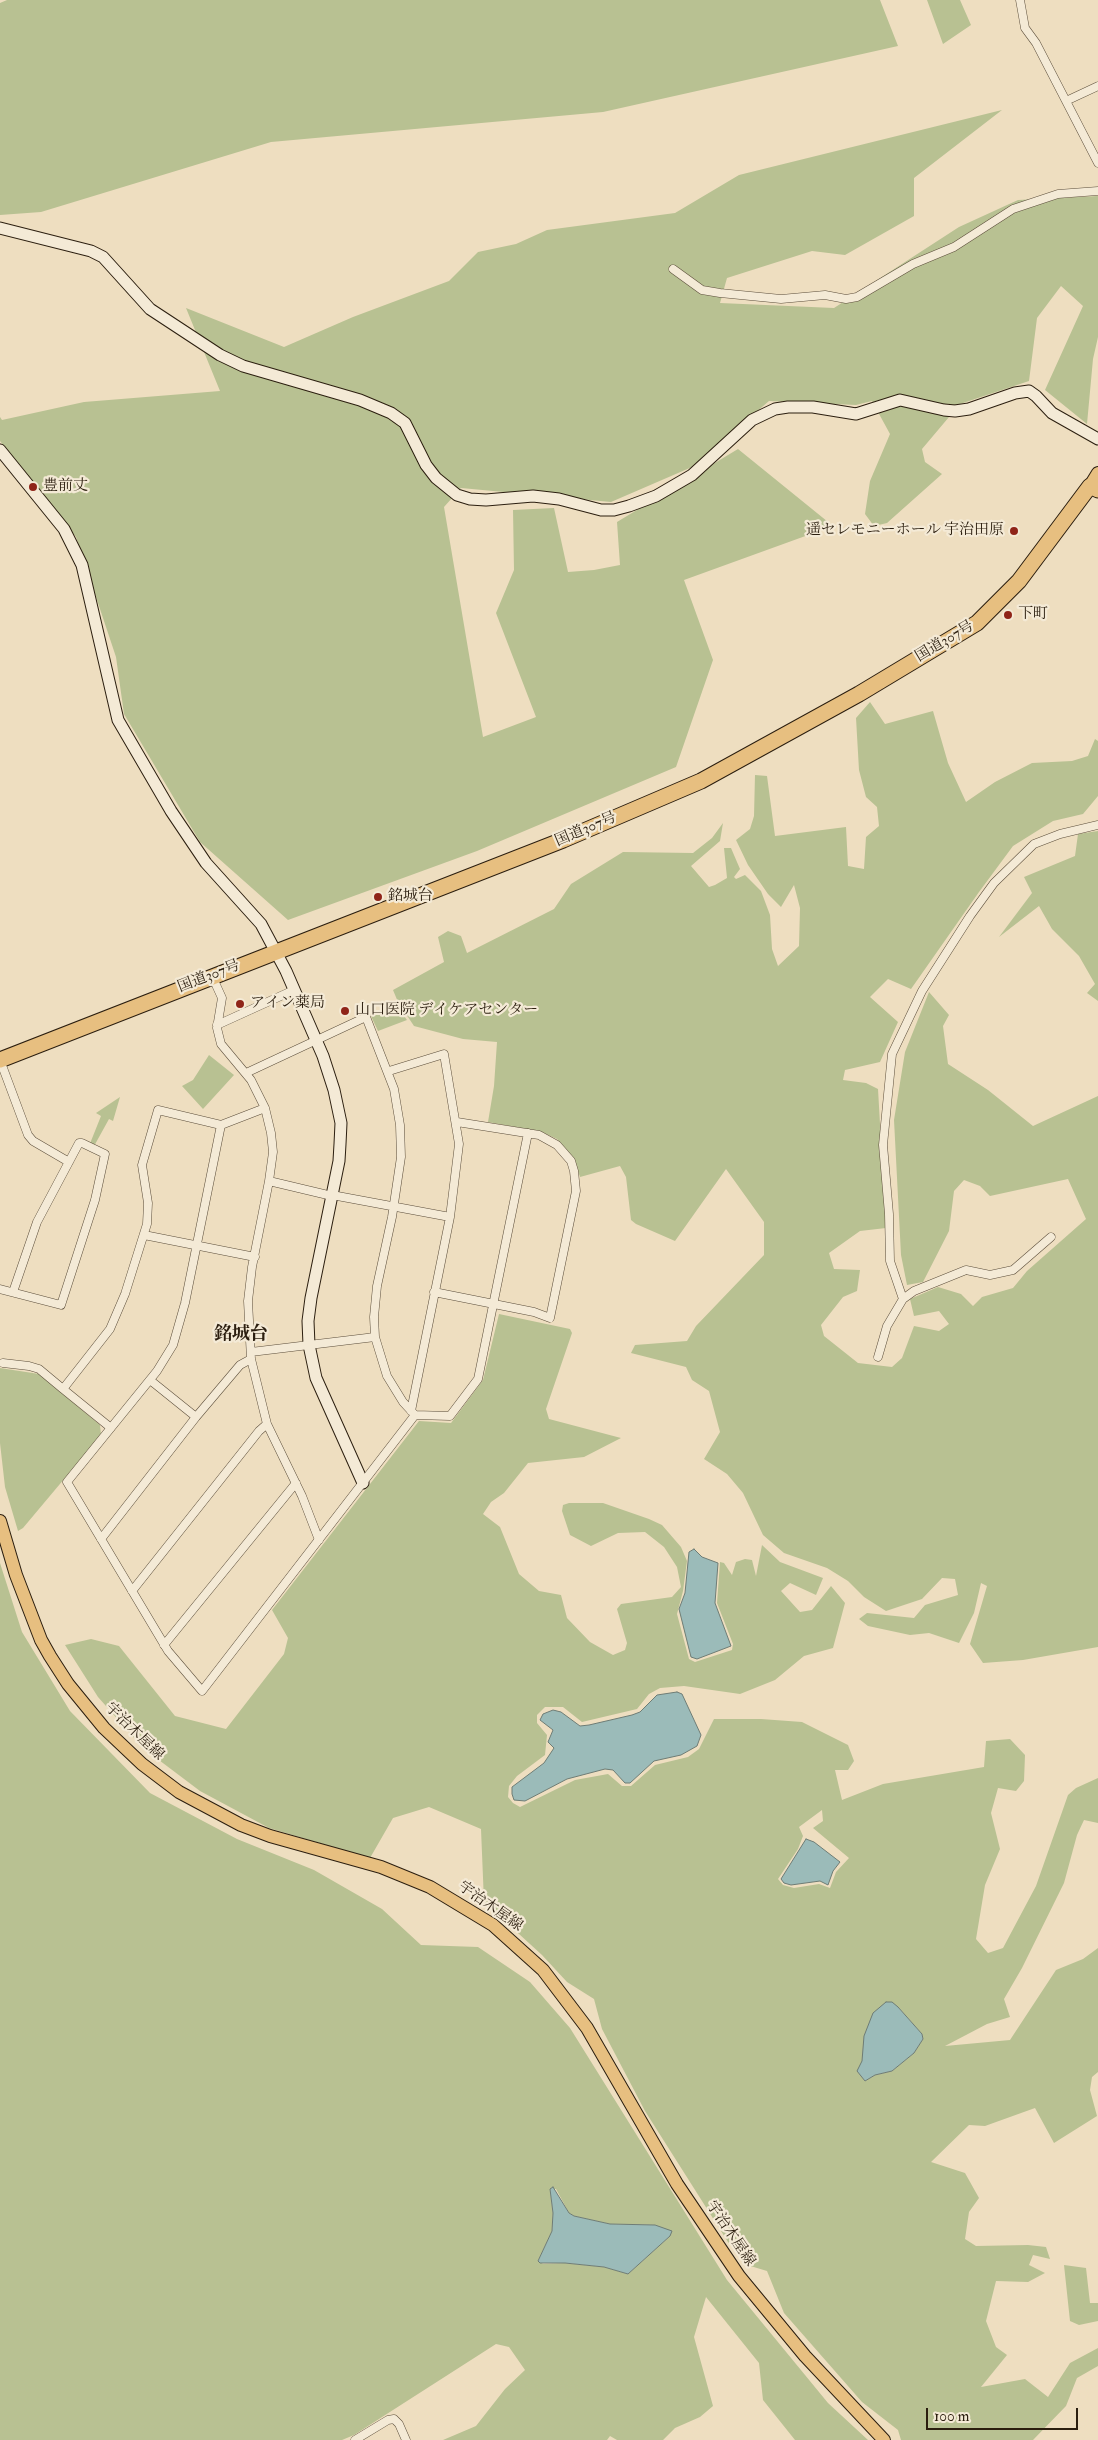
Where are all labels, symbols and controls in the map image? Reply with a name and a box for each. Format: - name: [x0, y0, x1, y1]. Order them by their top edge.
- place label: 豊前丈: [43, 478, 88, 496]
- marker: 豊前丈: [27, 481, 39, 493]
- place label: 遥セレモニーホール 宇治田原: [806, 522, 1004, 540]
- marker: 遥セレモニーホール 宇治田原: [1008, 525, 1020, 537]
- place label: 下町: [1018, 606, 1048, 624]
- marker: 下町: [1002, 609, 1014, 621]
- street label: 国道307号: [912, 617, 978, 667]
- street label: 国道307号: [552, 809, 620, 851]
- place label: 銘城台: [388, 888, 433, 906]
- marker: 銘城台: [372, 891, 384, 903]
- street label: 国道307号: [175, 957, 243, 997]
- place label: アイン薬局: [250, 995, 325, 1013]
- marker: アイン薬局: [234, 998, 246, 1010]
- place label: 山口医院 デイケアセンター: [355, 1002, 538, 1020]
- marker: 山口医院 デイケアセンター: [339, 1005, 351, 1017]
- district label: 銘城台: [214, 1324, 268, 1346]
- street label: 宇治木屋線: [101, 1699, 167, 1765]
- street label: 宇治木屋線: [454, 1878, 526, 1936]
- street label: 宇治木屋線: [702, 2198, 758, 2270]
- scale bar: [928, 2398, 1080, 2430]
- text: 100 m: [934, 2407, 969, 2426]

